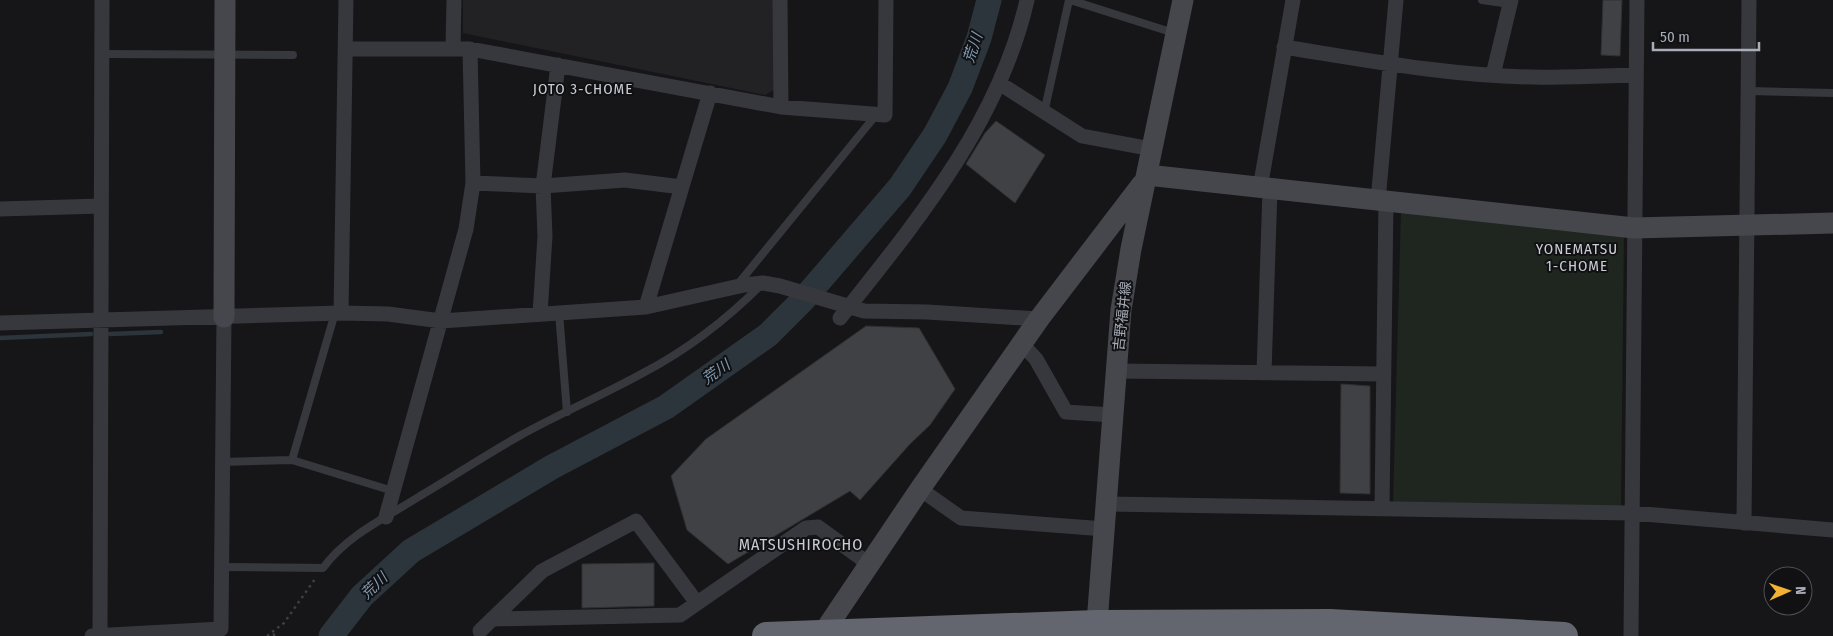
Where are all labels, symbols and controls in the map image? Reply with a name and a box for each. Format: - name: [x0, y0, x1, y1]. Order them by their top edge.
- scale bar: [1653, 20, 1759, 52]
- text: 50 m: [1660, 28, 1690, 46]
- water label: 荒川: [960, 29, 987, 65]
- district label: JOTO 3-CHOME: [533, 80, 633, 98]
- district label: YONEMATSU 1-CHOME: [1536, 240, 1618, 275]
- street label: 吉野福井線: [1110, 280, 1135, 352]
- water label: 荒川: [699, 355, 735, 388]
- district label: MATSUSHIROCHO: [739, 535, 863, 554]
- north arrow: [1763, 566, 1813, 616]
- water label: 荒川: [357, 568, 392, 603]
- text: N: [1792, 586, 1809, 595]

